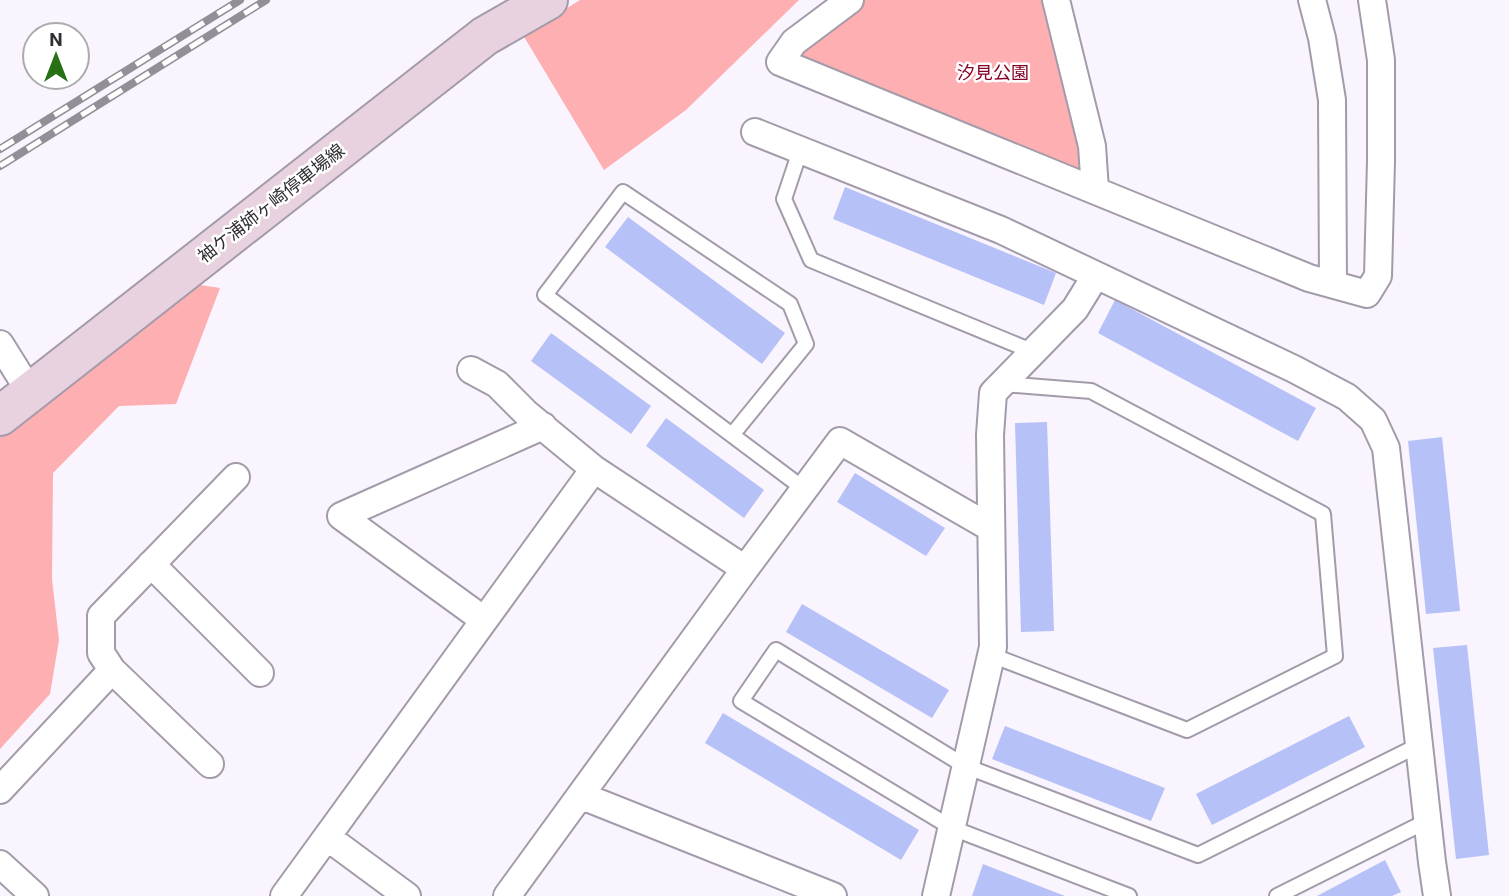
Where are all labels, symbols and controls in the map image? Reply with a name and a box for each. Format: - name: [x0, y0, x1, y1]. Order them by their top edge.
- north arrow: [21, 21, 91, 91]
- text: N: [49, 28, 63, 51]
- park label: 汐見公園: [957, 62, 1029, 83]
- street label: 袖ケ浦姉ヶ崎停車場線: [194, 139, 348, 267]

